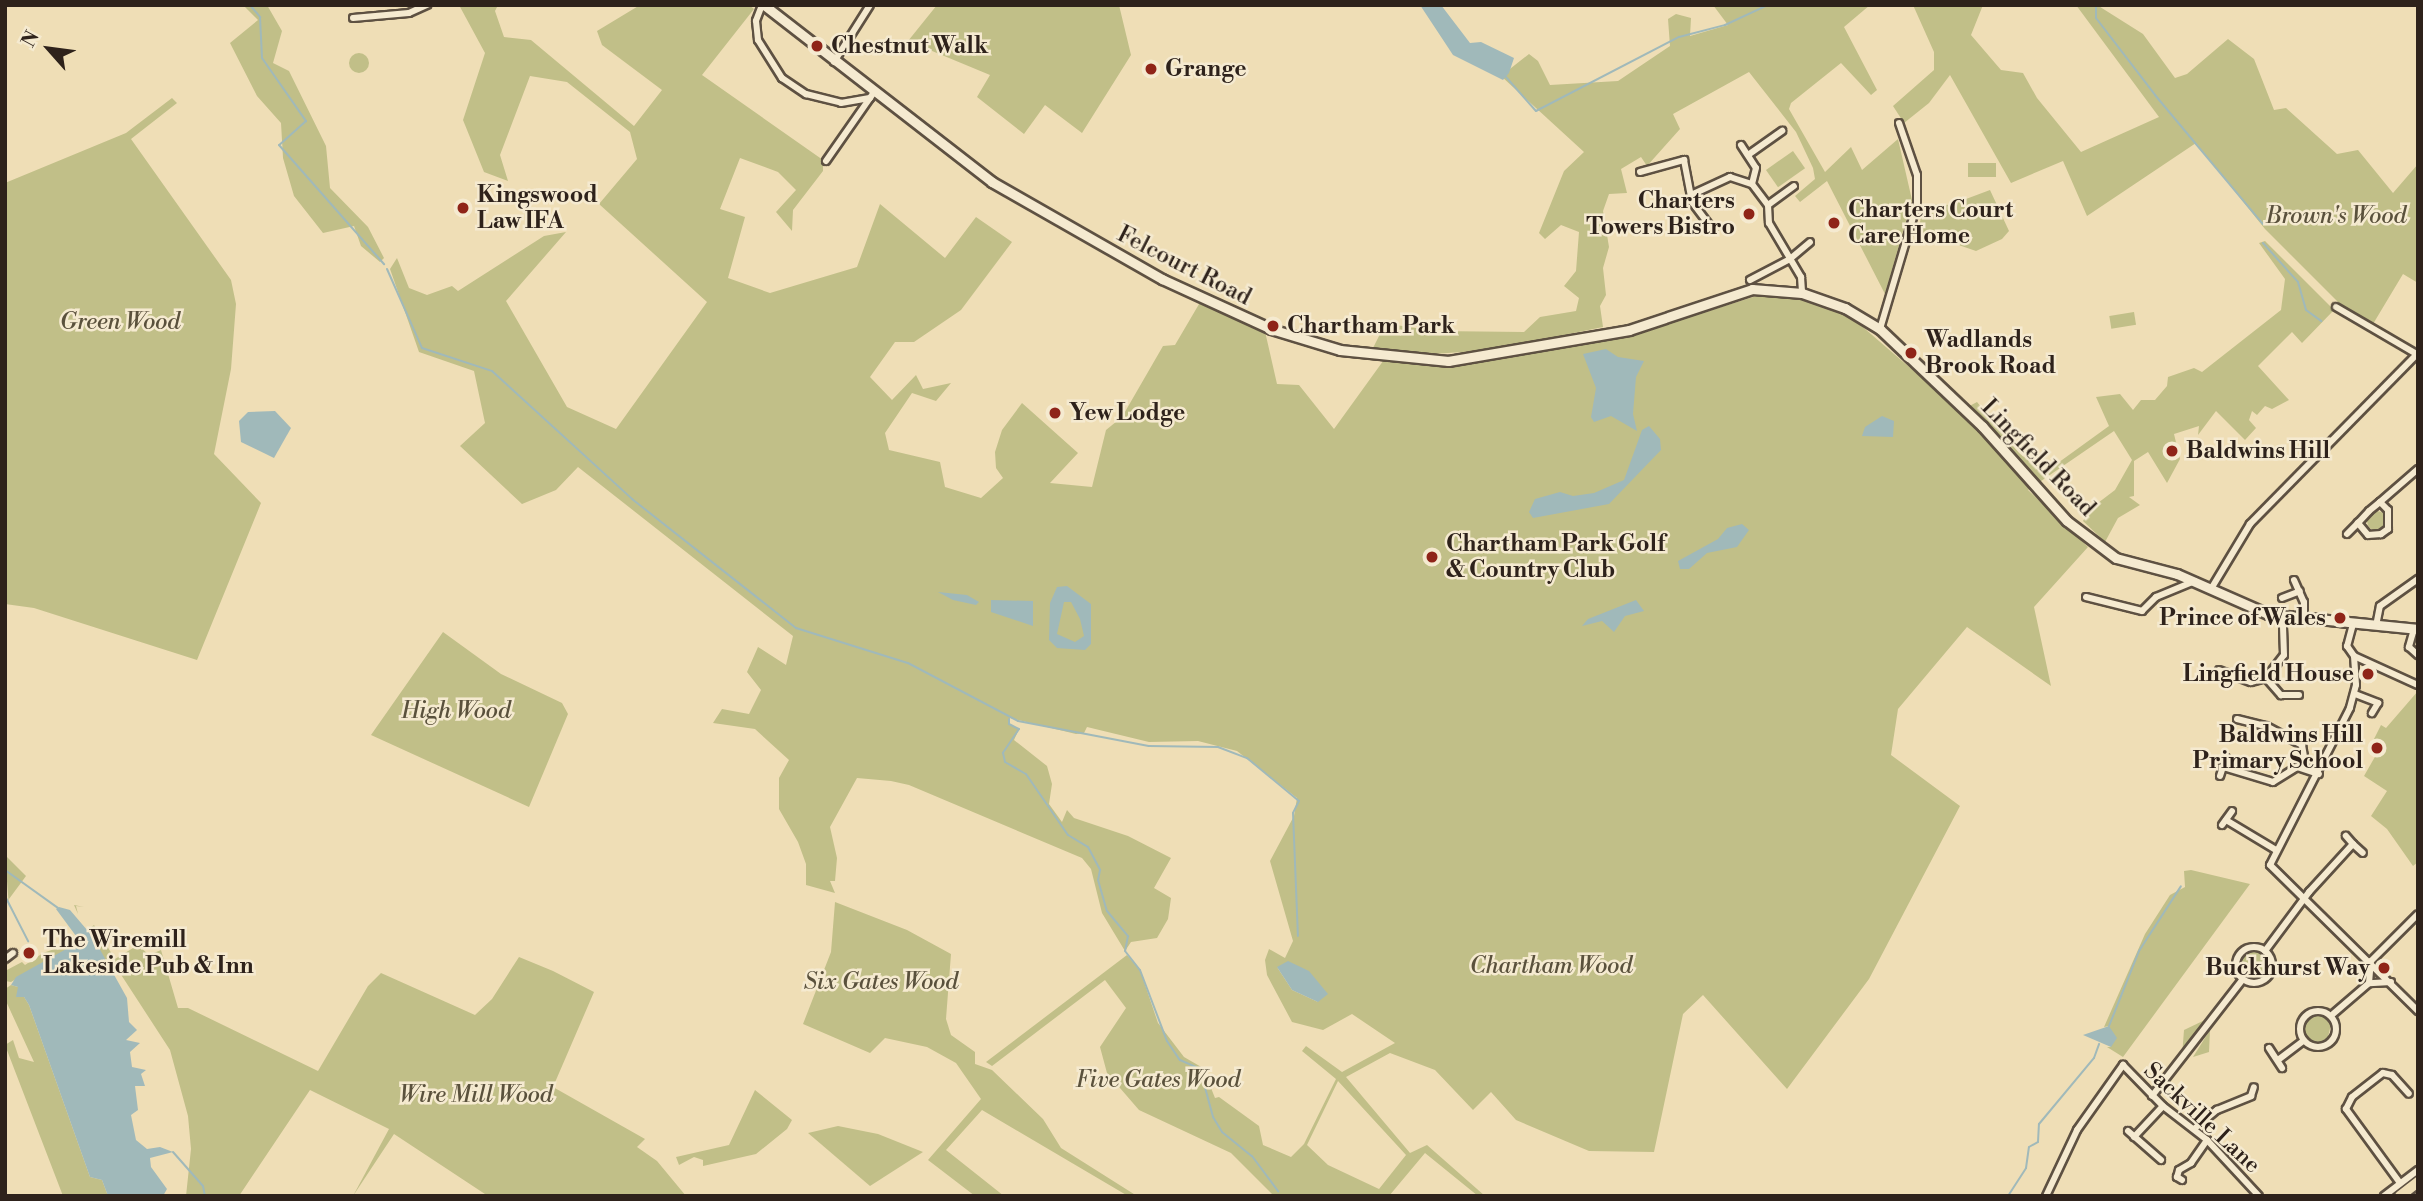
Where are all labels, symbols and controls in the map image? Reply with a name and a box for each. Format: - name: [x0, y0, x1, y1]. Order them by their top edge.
- north arrow: [14, 14, 84, 84]
- text: N: [16, 27, 45, 51]
- place label: Chestnut Walk: [831, 32, 988, 60]
- marker: Chestnut Walk: [809, 38, 825, 54]
- place label: Grange: [1165, 55, 1247, 83]
- marker: Grange: [1143, 61, 1159, 77]
- place label: Kingswood Law IFA: [477, 181, 598, 235]
- place label: Charters Towers Bistro: [1586, 187, 1735, 241]
- place label: Charters Court Care Home: [1848, 196, 2013, 250]
- marker: Kingswood Law IFA: [455, 200, 471, 216]
- park label: Brown's Wood: [2266, 202, 2406, 230]
- marker: Charters Towers Bistro: [1741, 206, 1757, 222]
- marker: Charters Court Care Home: [1826, 215, 1842, 231]
- street label: Felcourt Road: [1112, 220, 1256, 312]
- park label: Green Wood: [60, 308, 180, 336]
- place label: Chartham Park: [1287, 312, 1455, 340]
- marker: Chartham Park: [1265, 318, 1281, 334]
- place label: Wadlands Brook Road: [1925, 326, 2056, 380]
- marker: Wadlands Brook Road: [1903, 345, 1919, 361]
- street label: Lingfield Road: [1975, 394, 2101, 522]
- place label: Yew Lodge: [1069, 399, 1185, 427]
- marker: Yew Lodge: [1047, 405, 1063, 421]
- place label: Baldwins Hill: [2186, 437, 2330, 465]
- marker: Baldwins Hill: [2164, 443, 2180, 459]
- place label: Chartham Park Golf & Country Club: [1446, 530, 1665, 584]
- marker: Chartham Park Golf & Country Club: [1424, 549, 1440, 565]
- place label: Prince of Wales: [2159, 604, 2326, 632]
- marker: Prince of Wales: [2332, 610, 2348, 626]
- place label: Lingfield House: [2183, 660, 2354, 688]
- marker: Lingfield House: [2360, 666, 2376, 682]
- park label: High Wood: [401, 697, 511, 725]
- place label: Baldwins Hill Primary School: [2192, 721, 2363, 775]
- marker: Baldwins Hill Primary School: [2369, 740, 2385, 756]
- place label: The Wiremill Lakeside Pub & Inn: [43, 926, 254, 980]
- marker: The Wiremill Lakeside Pub & Inn: [21, 945, 37, 961]
- park label: Chartham Wood: [1470, 952, 1632, 980]
- place label: Buckhurst Way: [2205, 954, 2370, 982]
- marker: Buckhurst Way: [2376, 960, 2392, 976]
- park label: Six Gates Wood: [804, 968, 958, 996]
- street label: Sackville Lane: [2138, 1057, 2266, 1179]
- park label: Five Gates Wood: [1076, 1066, 1240, 1094]
- park label: Wire Mill Wood: [399, 1081, 553, 1109]

